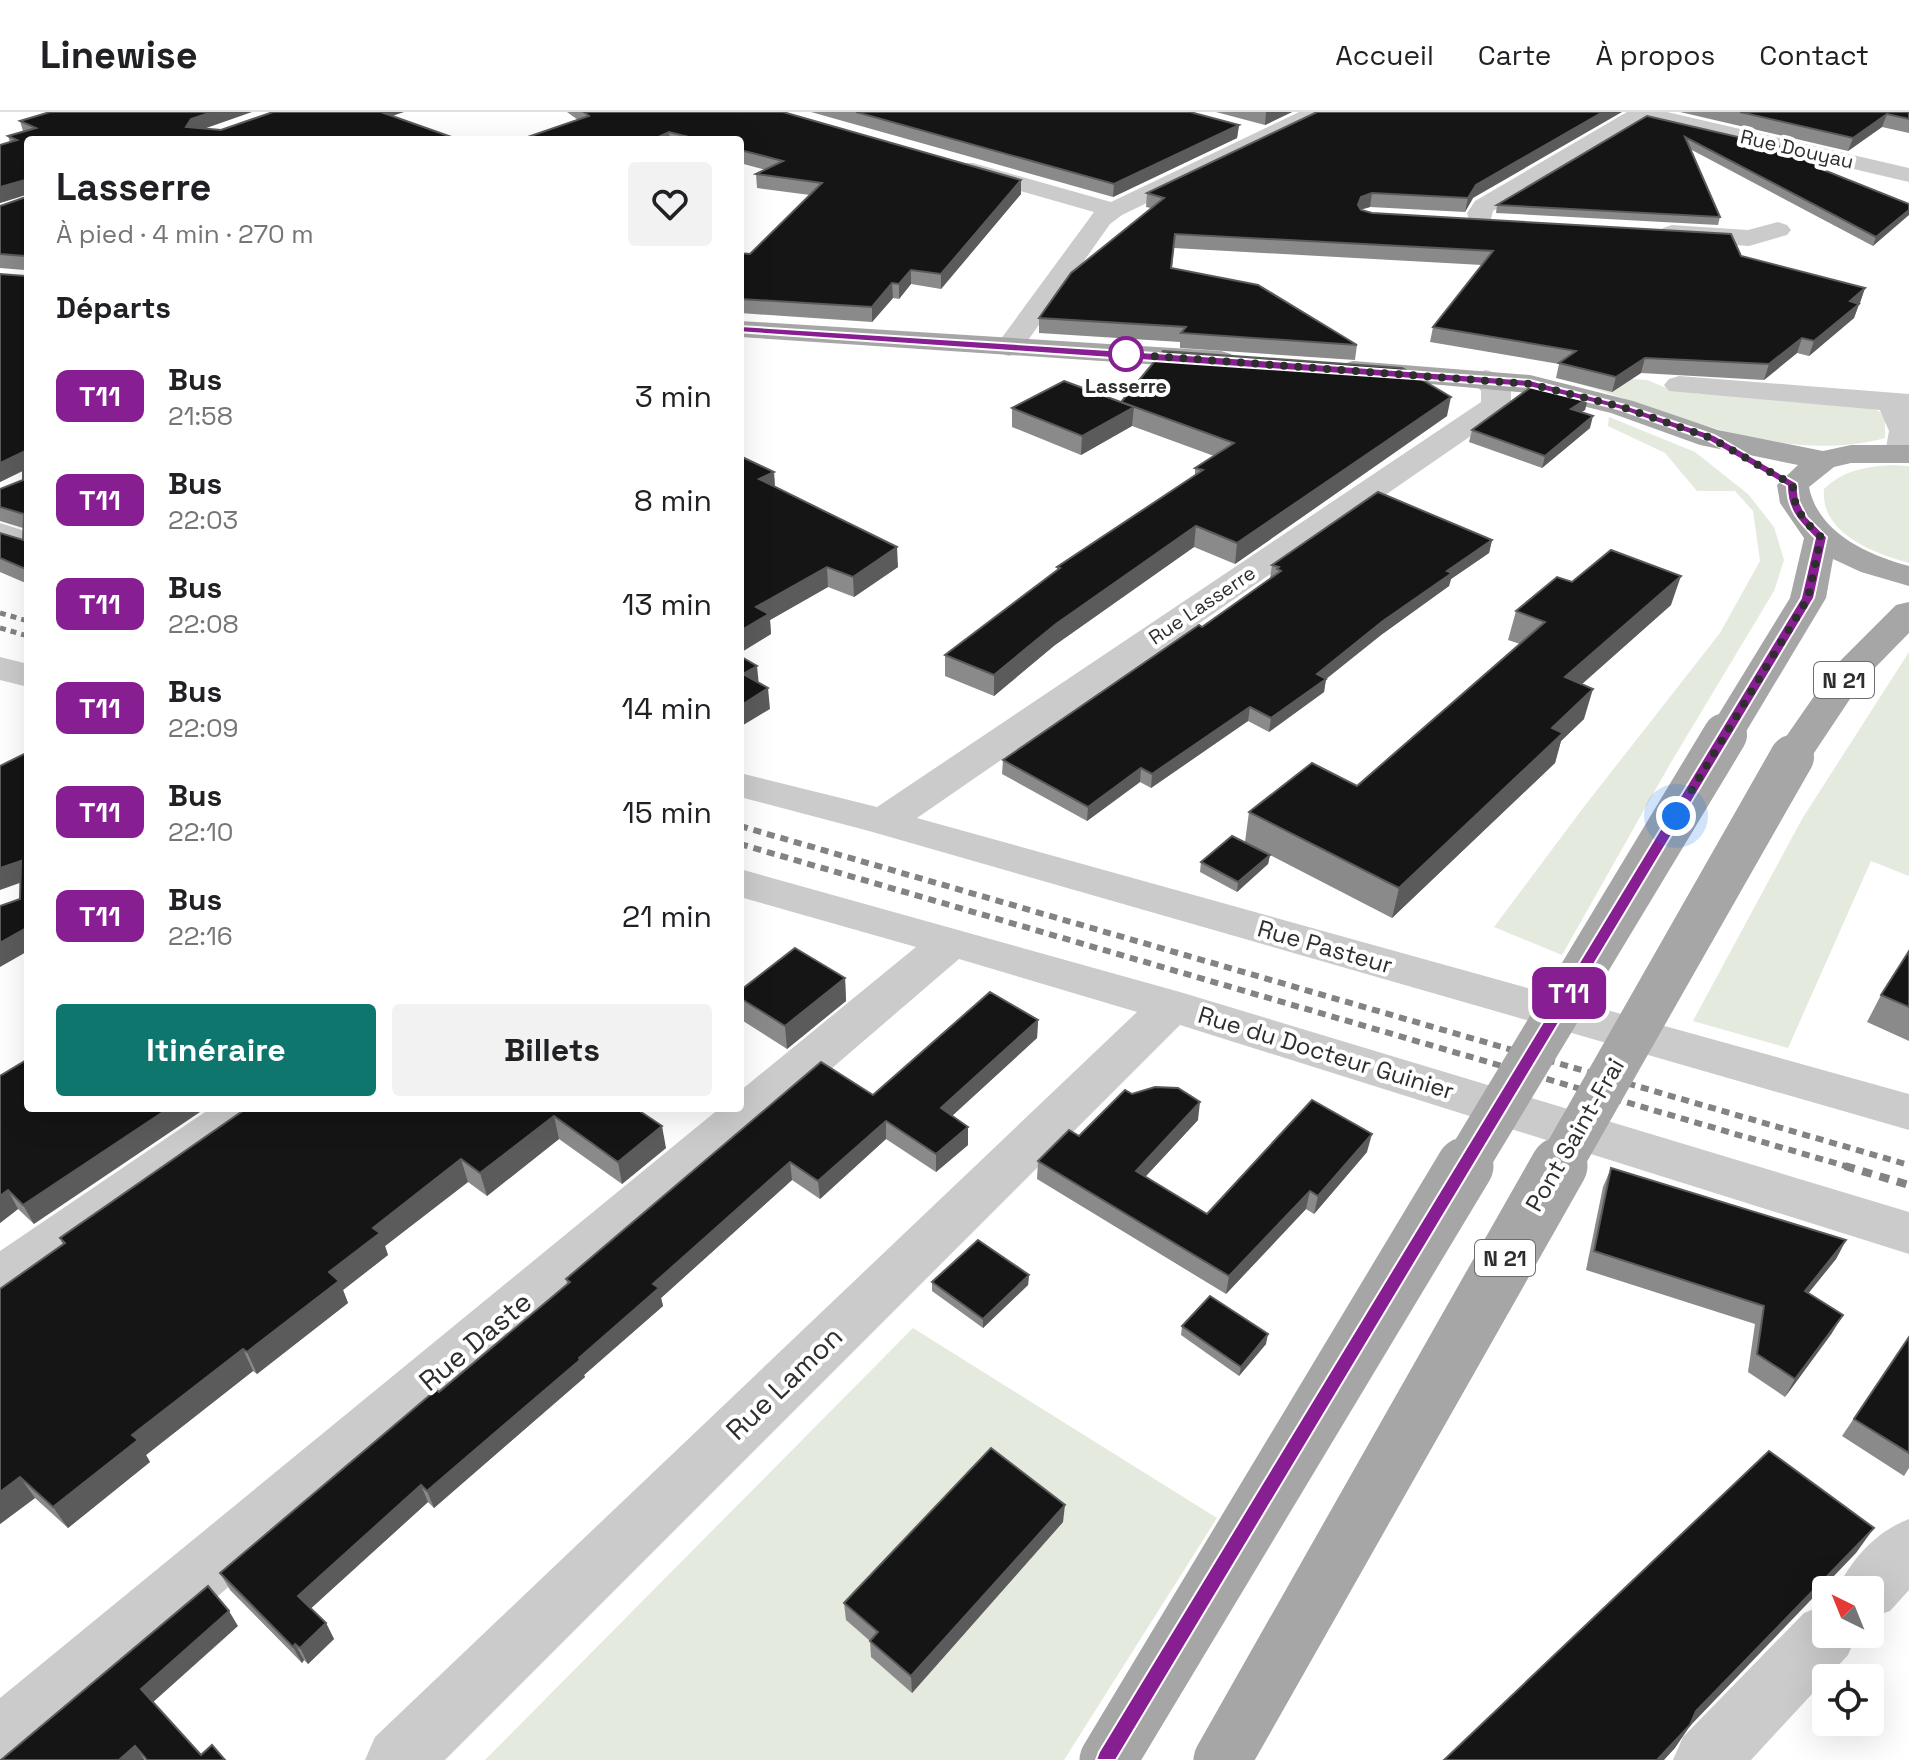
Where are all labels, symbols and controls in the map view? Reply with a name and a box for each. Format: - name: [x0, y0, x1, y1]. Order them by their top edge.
- text: Linewise: [40, 31, 198, 79]
- text: Accueil: [1335, 37, 1434, 73]
- text: Carte: [1478, 37, 1551, 73]
- text: À propos: [1595, 37, 1715, 73]
- text: Contact: [1759, 37, 1869, 73]
- street label: Rue Douyau: [1738, 123, 1856, 175]
- button: heart: [628, 162, 712, 246]
- text: Lasserre: [56, 163, 212, 211]
- text: À pied · 4 min · 270 m: [56, 217, 314, 251]
- text: Départs: [56, 288, 171, 327]
- marker: Lasserre: [1109, 337, 1143, 371]
- text: Bus: [168, 360, 222, 399]
- place label: Lasserre: [1085, 373, 1167, 399]
- text: 3 min: [635, 377, 712, 416]
- text: T11: [79, 378, 121, 414]
- text: 21:58: [168, 399, 233, 433]
- text: Bus: [168, 464, 222, 503]
- text: 8 min: [634, 481, 712, 520]
- text: T11: [79, 482, 121, 518]
- text: 22:03: [168, 503, 238, 537]
- street label: Rue Lasserre: [1143, 560, 1261, 650]
- text: Bus: [168, 568, 222, 607]
- text: 13 min: [622, 585, 712, 624]
- text: T11: [79, 586, 121, 622]
- text: 22:08: [168, 607, 239, 641]
- road number: N 21: [1814, 662, 1874, 698]
- text: Bus: [168, 672, 222, 711]
- text: 14 min: [621, 689, 712, 728]
- text: T11: [79, 690, 121, 726]
- text: 22:09: [168, 711, 239, 745]
- text: Bus: [168, 776, 222, 815]
- text: 15 min: [622, 793, 712, 832]
- text: T11: [79, 794, 121, 830]
- your location: [1656, 796, 1696, 836]
- text: 22:10: [168, 815, 233, 849]
- text: Bus: [168, 880, 222, 919]
- text: 21 min: [622, 897, 712, 936]
- text: T11: [79, 898, 121, 934]
- street label: Rue Pasteur: [1254, 912, 1396, 981]
- text: 22:16: [168, 919, 233, 953]
- line badge: T11: [1523, 967, 1615, 1019]
- text: T11: [1548, 975, 1590, 1011]
- street label: Rue du Docteur Guinier: [1194, 999, 1458, 1106]
- button: Itinéraire: [56, 1004, 376, 1096]
- button: Billets: [392, 1004, 712, 1096]
- street label: Pont Saint-Frai: [1518, 1053, 1631, 1217]
- road number: N 21: [1475, 1240, 1535, 1276]
- street label: Rue Daste: [411, 1283, 539, 1399]
- street label: Rue Lamon: [718, 1318, 850, 1448]
- north arrow: [1812, 1576, 1884, 1648]
- map controls: [1812, 1576, 1884, 1736]
- button: locate: [1812, 1664, 1884, 1736]

